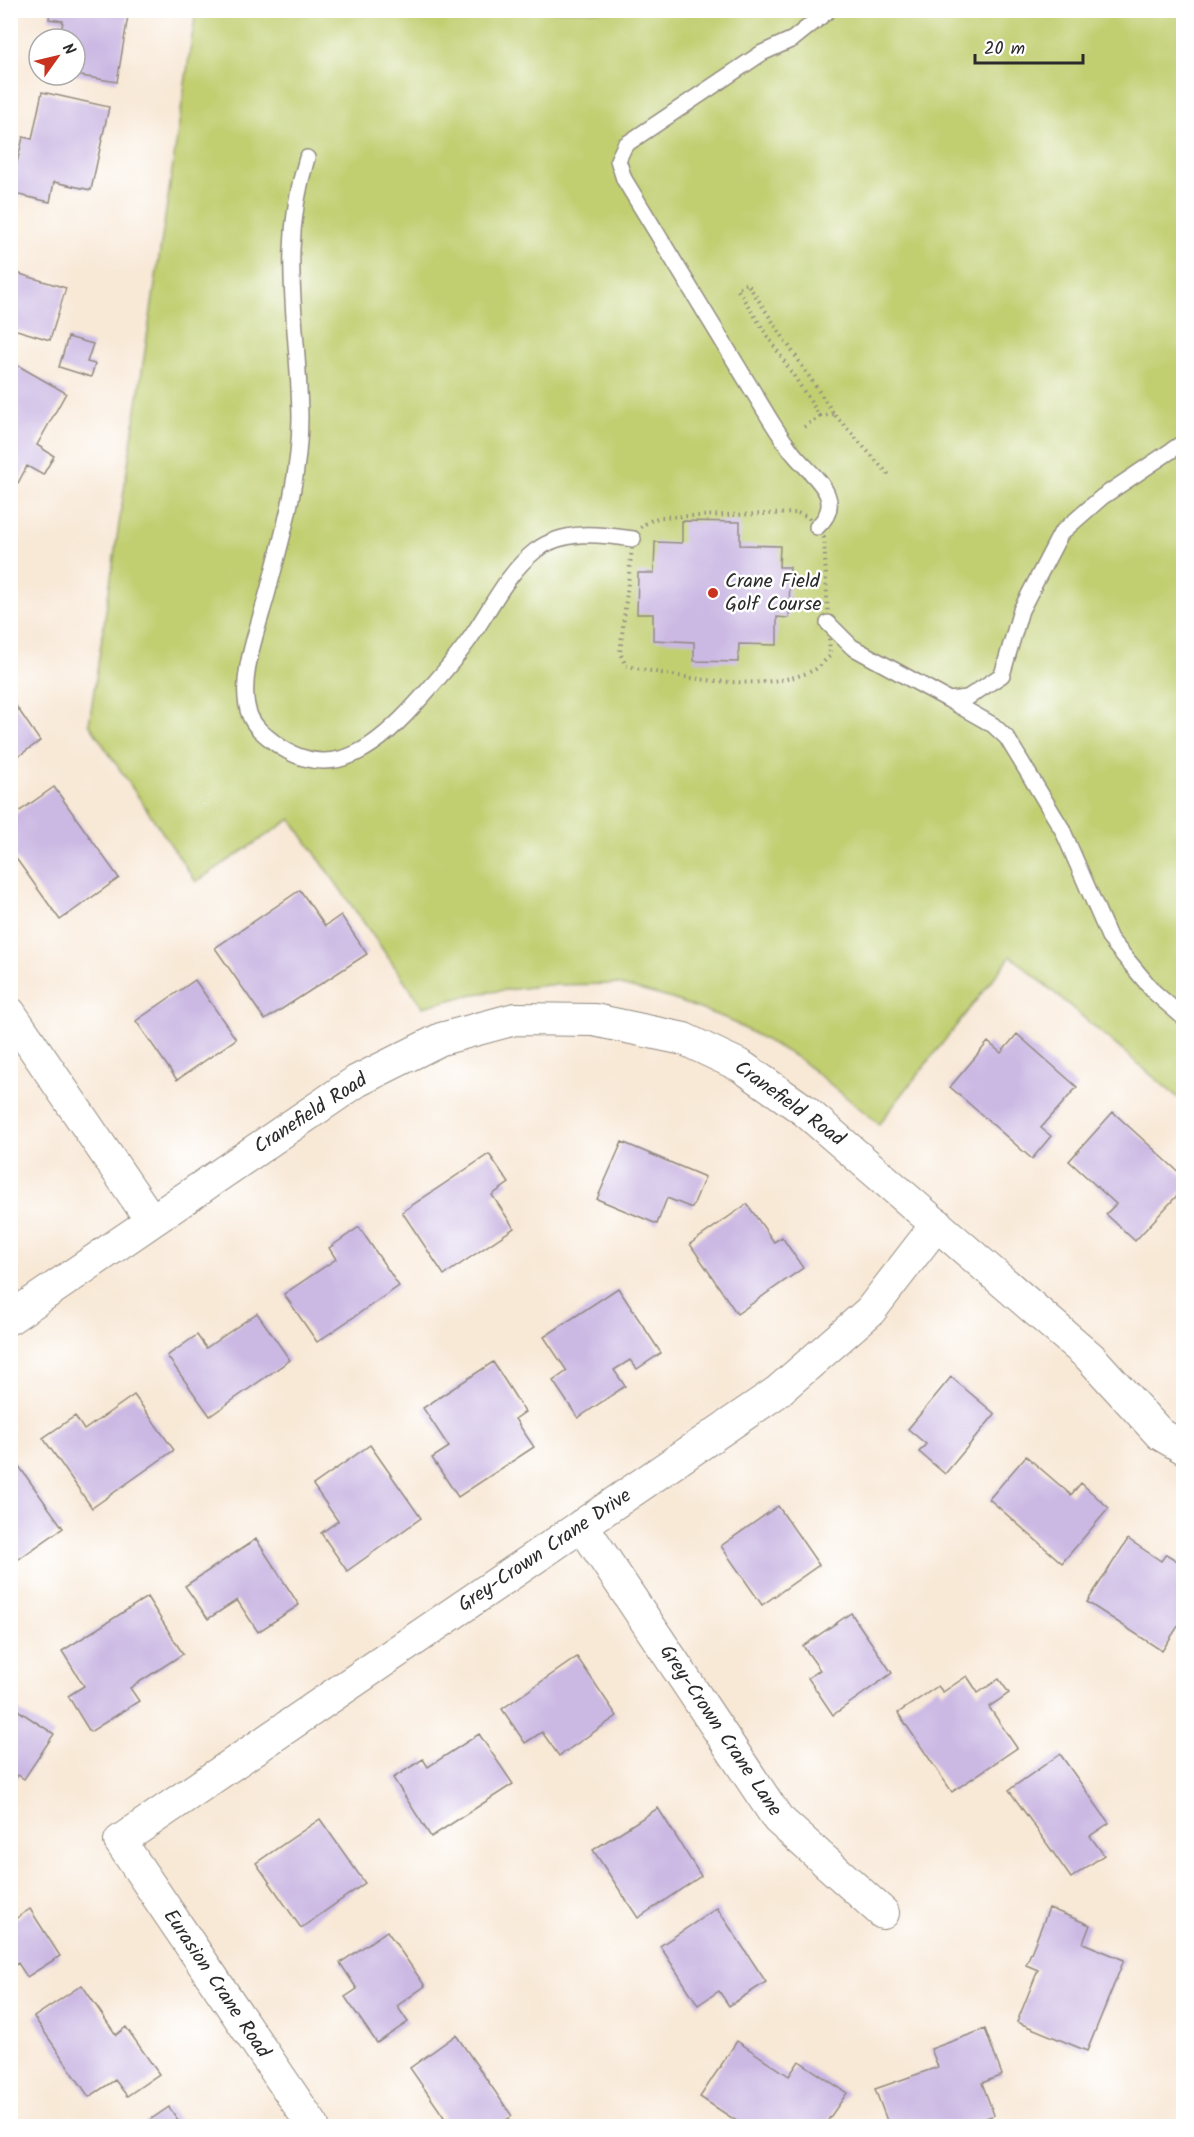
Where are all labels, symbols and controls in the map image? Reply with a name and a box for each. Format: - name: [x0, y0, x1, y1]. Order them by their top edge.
- north arrow: [27, 27, 87, 87]
- scale bar: [975, 27, 1083, 65]
- text: 20 m: [984, 35, 1025, 64]
- text: N: [55, 38, 81, 61]
- place label: Crane Field Golf Course: [725, 566, 822, 621]
- marker: Crane Field Golf Course: [706, 586, 720, 600]
- street label: Cranefield Road: [727, 1053, 852, 1156]
- street label: Cranefield Road: [248, 1065, 375, 1163]
- street label: Grey-Crown Crane Drive: [452, 1481, 638, 1621]
- street label: Grey-Crown Crane Lane: [650, 1638, 790, 1824]
- street label: Eurasion Crane Road: [154, 1903, 279, 2066]

